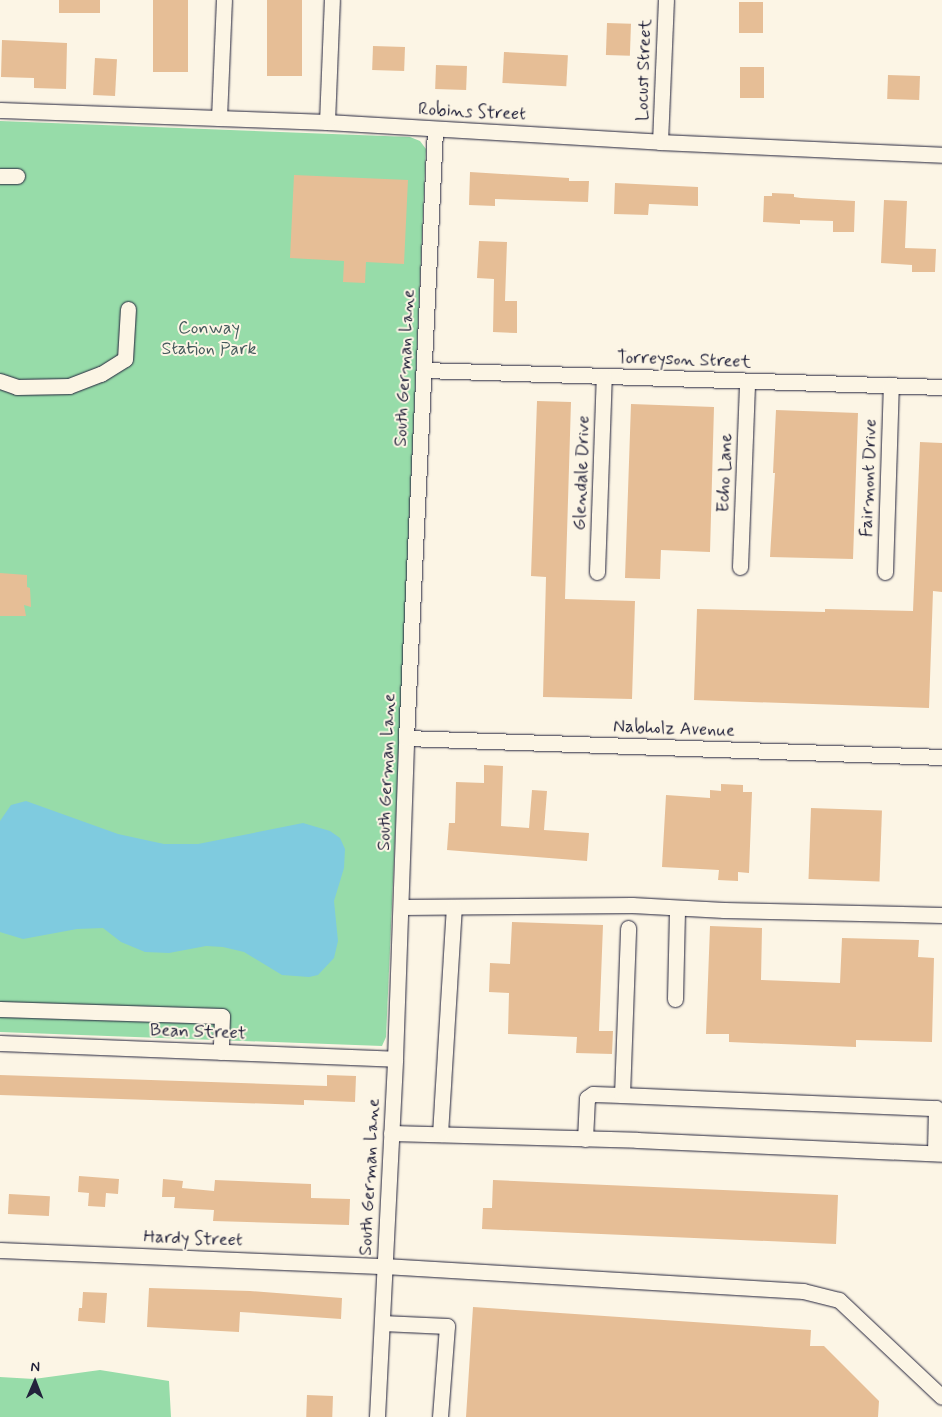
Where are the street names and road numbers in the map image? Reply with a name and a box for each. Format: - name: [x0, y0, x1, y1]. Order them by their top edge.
- street label: Locust Street: [631, 19, 657, 121]
- street label: Robins Street: [416, 98, 528, 126]
- street label: South German Lane: [390, 291, 420, 445]
- street label: Torreyson Street: [617, 347, 751, 373]
- street label: Glendale Drive: [569, 416, 595, 530]
- street label: Fairmont Drive: [856, 419, 882, 537]
- street label: Echo Lane: [713, 433, 737, 513]
- street label: South German Lane: [374, 695, 400, 849]
- street label: Nabholz Avenue: [612, 716, 736, 742]
- street label: Bean Street: [150, 1020, 246, 1044]
- street label: South German Lane: [355, 1100, 385, 1254]
- street label: Hardy Street: [141, 1226, 245, 1252]

